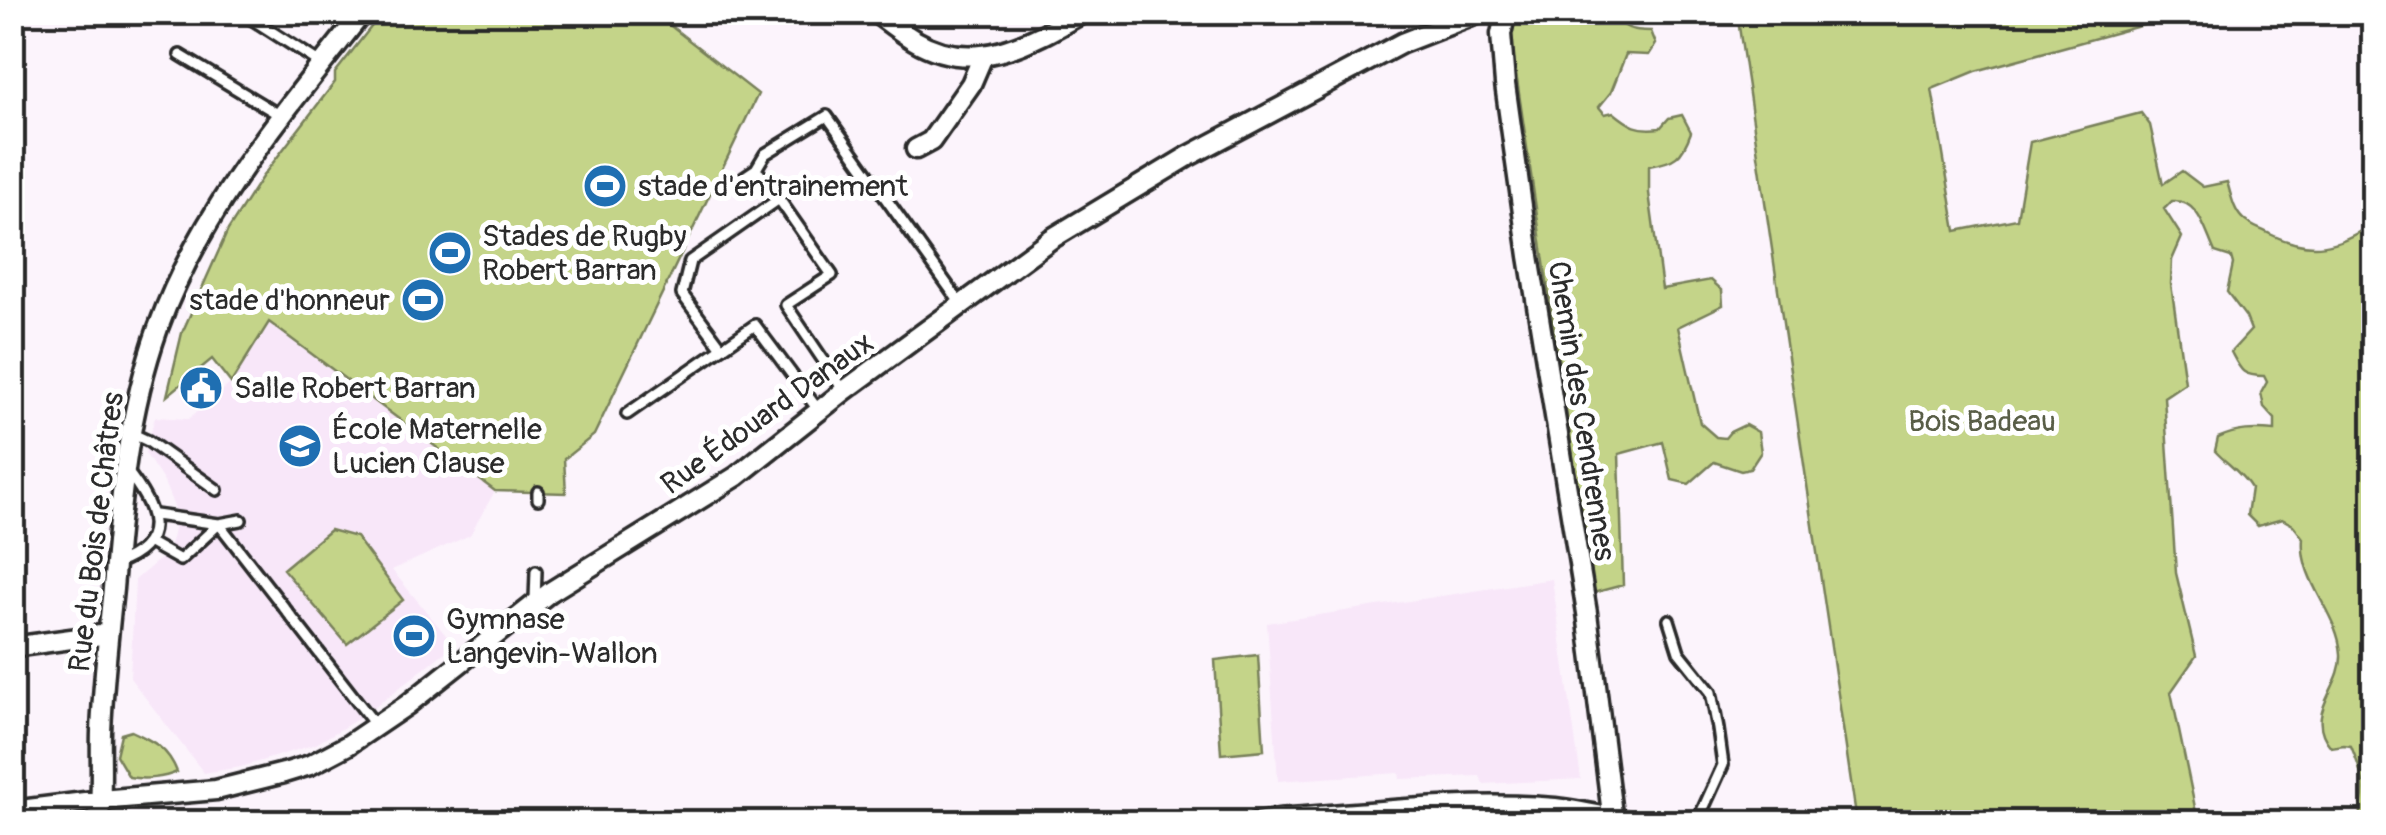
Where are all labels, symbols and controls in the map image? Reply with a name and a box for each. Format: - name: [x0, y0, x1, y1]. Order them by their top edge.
- sports icon: stade d'entrainement: [582, 163, 628, 209]
- place label: stade d'entrainement: [638, 168, 909, 205]
- place label: Stades de Rugby Robert Barran: [482, 218, 687, 289]
- sports icon: Stades de Rugby Robert Barran: [427, 230, 473, 276]
- street label: Chemin des Cendrennes: [1540, 259, 1623, 564]
- sports icon: stade d'honneur: [400, 277, 446, 323]
- place label: stade d'honneur: [189, 282, 390, 319]
- street label: Rue Édouard Danaux: [654, 324, 881, 503]
- public building icon: Salle Robert Barran: [178, 365, 224, 411]
- place label: Salle Robert Barran: [234, 370, 476, 407]
- street label: Rue du Bois de Châtres: [61, 390, 132, 674]
- park label: Bois Badeau: [1908, 403, 2056, 440]
- place label: École Maternelle Lucien Clause: [332, 411, 542, 482]
- school or university icon: École Maternelle Lucien Clause: [277, 423, 323, 469]
- place label: Gymnase Langevin-Wallon: [446, 601, 658, 672]
- sports icon: Gymnase Langevin-Wallon: [391, 613, 437, 659]

